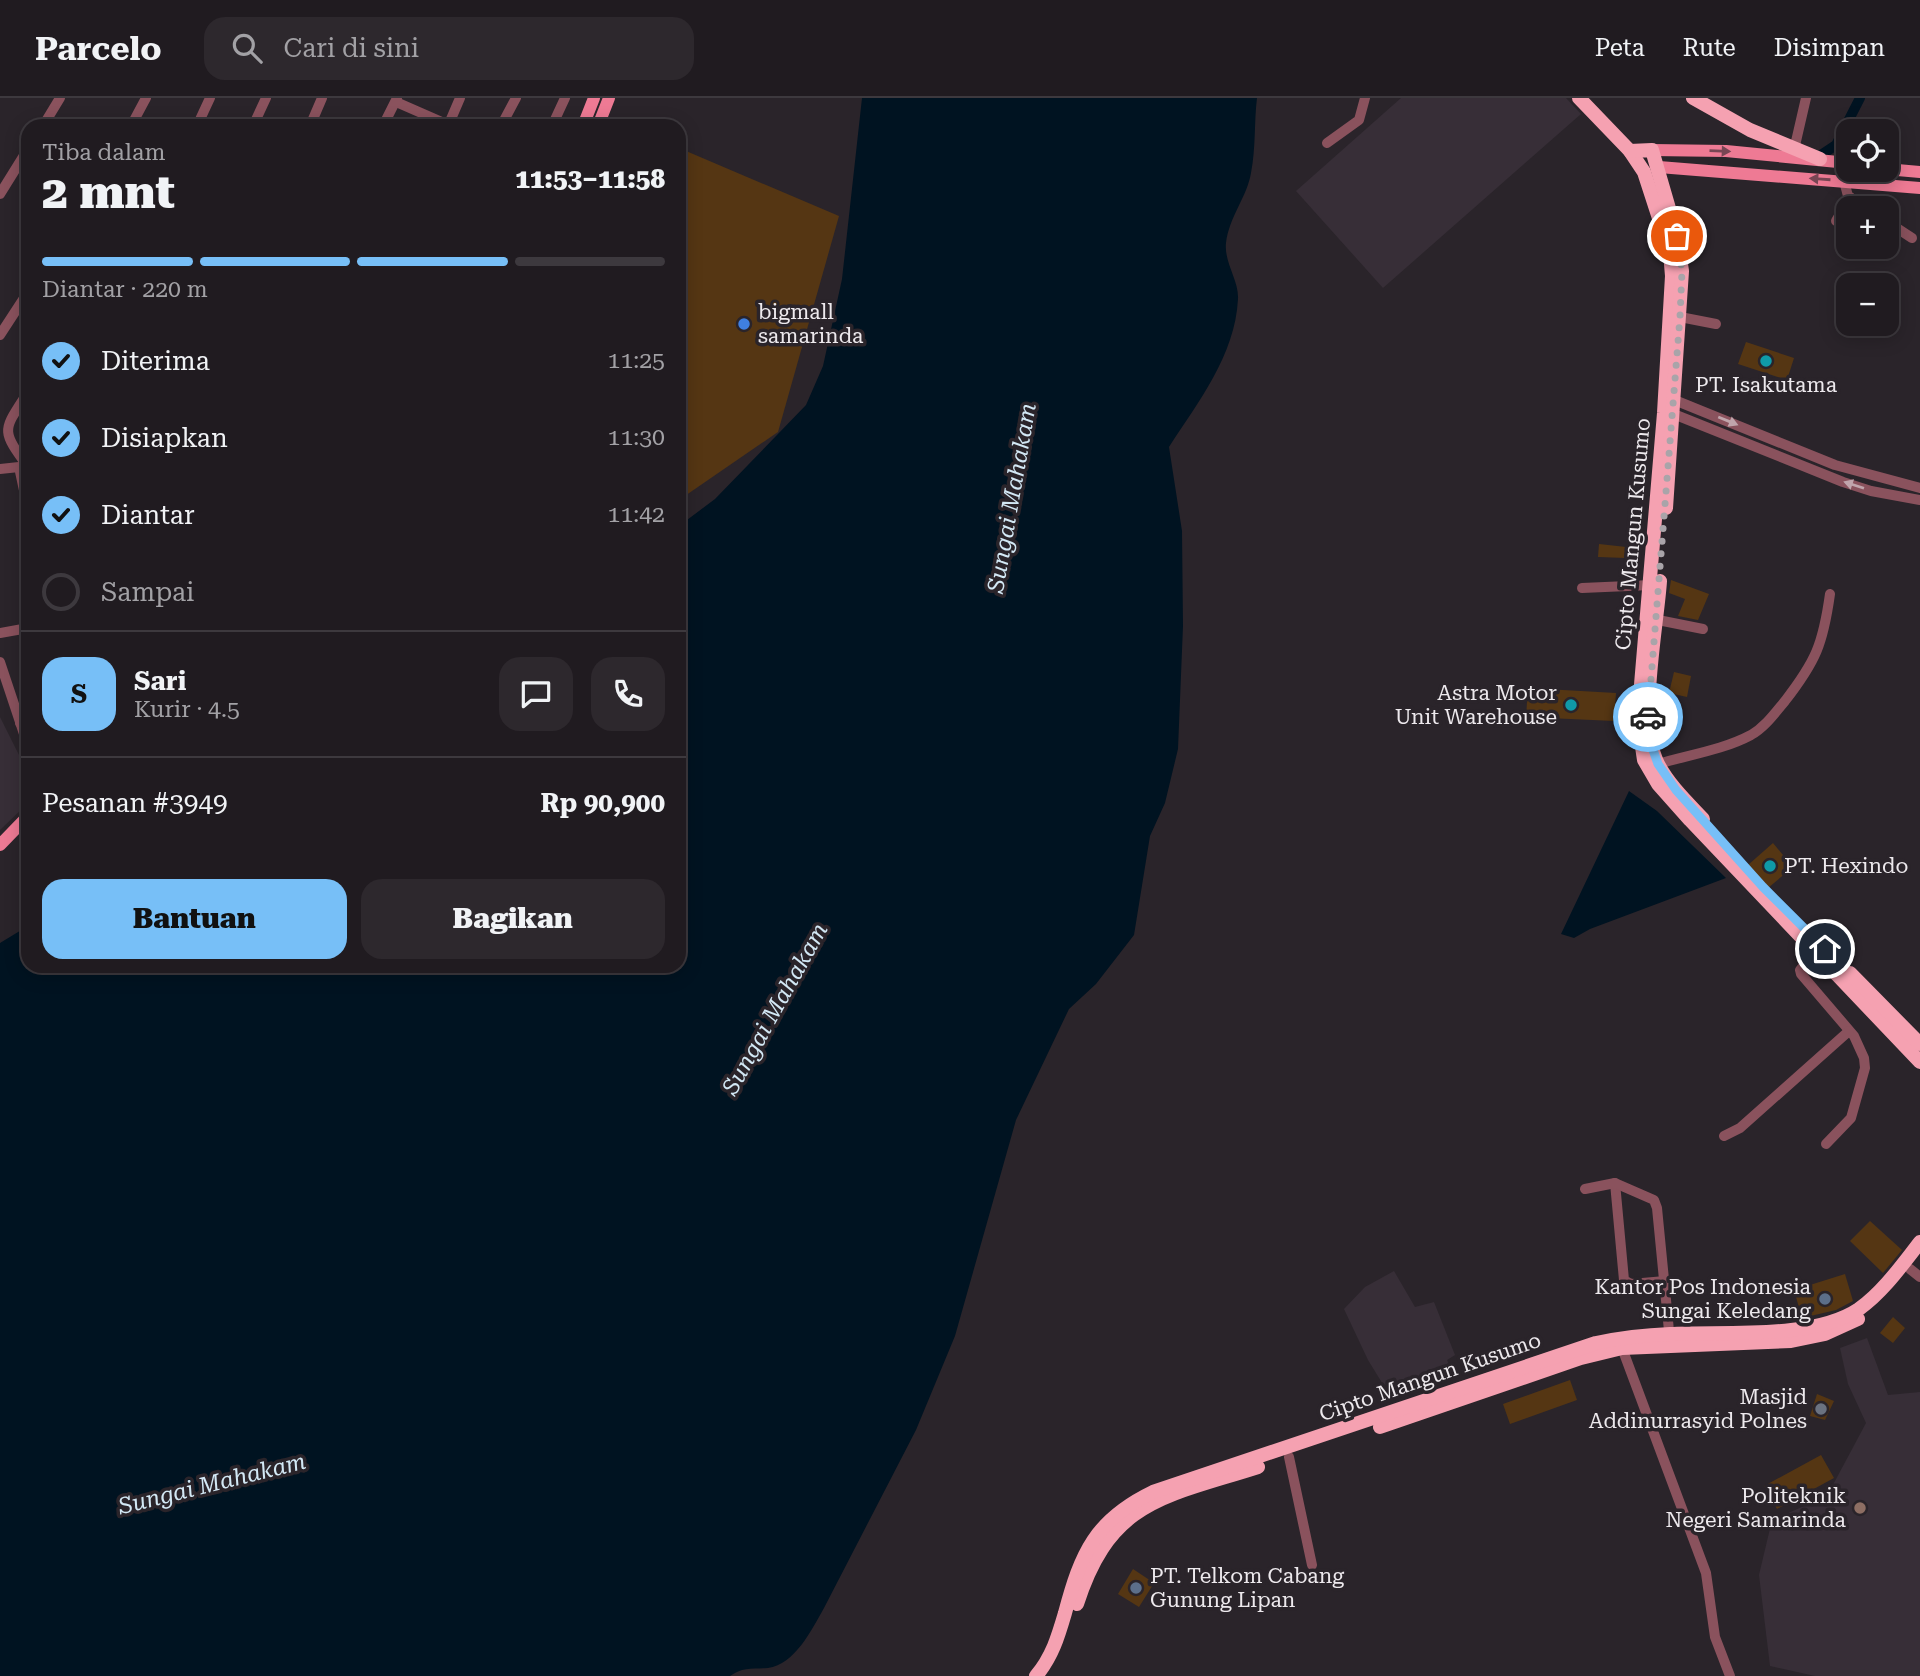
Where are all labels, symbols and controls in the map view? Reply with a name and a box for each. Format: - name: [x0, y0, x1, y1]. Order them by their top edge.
- search box: [204, 17, 694, 80]
- text: Parcelo: [35, 29, 162, 68]
- icon: search: [228, 29, 266, 67]
- text: Cari di sini: [284, 33, 419, 63]
- text: Peta: [1595, 34, 1645, 62]
- text: Rute: [1683, 34, 1736, 62]
- text: Disimpan: [1774, 34, 1885, 62]
- map controls: [1836, 119, 1899, 336]
- button: locate: [1836, 119, 1899, 182]
- text: Tiba dalam: [42, 139, 165, 166]
- one-way arrow: [1710, 145, 1732, 156]
- text: 11:53–11:58: [515, 164, 665, 194]
- text: 2 mnt: [42, 165, 175, 219]
- one-way arrow: [1809, 173, 1831, 184]
- button: +: [1836, 196, 1899, 259]
- pin: [1647, 206, 1707, 266]
- icon: bag: [1658, 217, 1696, 255]
- button: −: [1836, 273, 1899, 336]
- text: Diantar · 220 m: [42, 276, 208, 303]
- place label: bigmall samarinda: [758, 300, 864, 348]
- marker: bigmall samarinda: [736, 316, 752, 332]
- icon: check: [42, 342, 80, 380]
- text: Diterima: [101, 346, 210, 376]
- text: 11:25: [608, 347, 665, 374]
- marker: PT. Isakutama: [1758, 353, 1774, 369]
- place label: PT. Isakutama: [1695, 373, 1838, 397]
- water label: Sungai Mahakam: [982, 401, 1042, 596]
- one-way arrow: [1718, 416, 1739, 427]
- street label: Cipto Mangun Kusumo: [1611, 417, 1655, 651]
- icon: check: [42, 419, 80, 457]
- text: Disiapkan: [101, 423, 228, 453]
- text: 11:30: [608, 424, 665, 451]
- one-way arrow: [1843, 479, 1864, 490]
- icon: check: [42, 496, 80, 534]
- text: Diantar: [101, 500, 195, 530]
- text: 11:42: [608, 501, 665, 528]
- text: Sampai: [101, 577, 194, 607]
- button: chat: [499, 657, 573, 731]
- button: phone: [591, 657, 665, 731]
- text: Sari: [134, 666, 186, 696]
- text: S: [71, 679, 87, 709]
- place label: Astra Motor Unit Warehouse: [1395, 681, 1557, 729]
- courier: [1613, 682, 1683, 752]
- text: Kurir · 4.5: [134, 696, 240, 723]
- marker: Astra Motor Unit Warehouse: [1563, 697, 1579, 713]
- icon: car: [1629, 698, 1667, 736]
- text: Pesanan #3949: [42, 788, 228, 818]
- text: Rp 90,900: [540, 788, 665, 818]
- place label: PT. Hexindo: [1784, 854, 1908, 878]
- marker: PT. Hexindo: [1762, 858, 1778, 874]
- button: Bantuan: [42, 879, 347, 959]
- button: Bagikan: [361, 879, 665, 959]
- water label: Sungai Mahakam: [716, 918, 833, 1101]
- pin: [1795, 919, 1855, 979]
- icon: home: [1806, 930, 1844, 968]
- place label: Kantor Pos Indonesia Sungai Keledang: [1595, 1275, 1812, 1323]
- marker: Kantor Pos Indonesia Sungai Keledang: [1817, 1291, 1833, 1307]
- street label: Cipto Mangun Kusumo: [1316, 1328, 1544, 1426]
- place label: Masjid Addinurrasyid Polnes: [1589, 1385, 1808, 1433]
- marker: Masjid Addinurrasyid Polnes: [1813, 1401, 1829, 1417]
- water label: Sungai Mahakam: [114, 1448, 309, 1521]
- place label: Politeknik Negeri Samarinda: [1666, 1484, 1847, 1532]
- marker: Politeknik Negeri Samarinda: [1852, 1500, 1868, 1516]
- place label: PT. Telkom Cabang Gunung Lipan: [1150, 1564, 1344, 1612]
- marker: PT. Telkom Cabang Gunung Lipan: [1128, 1580, 1144, 1596]

